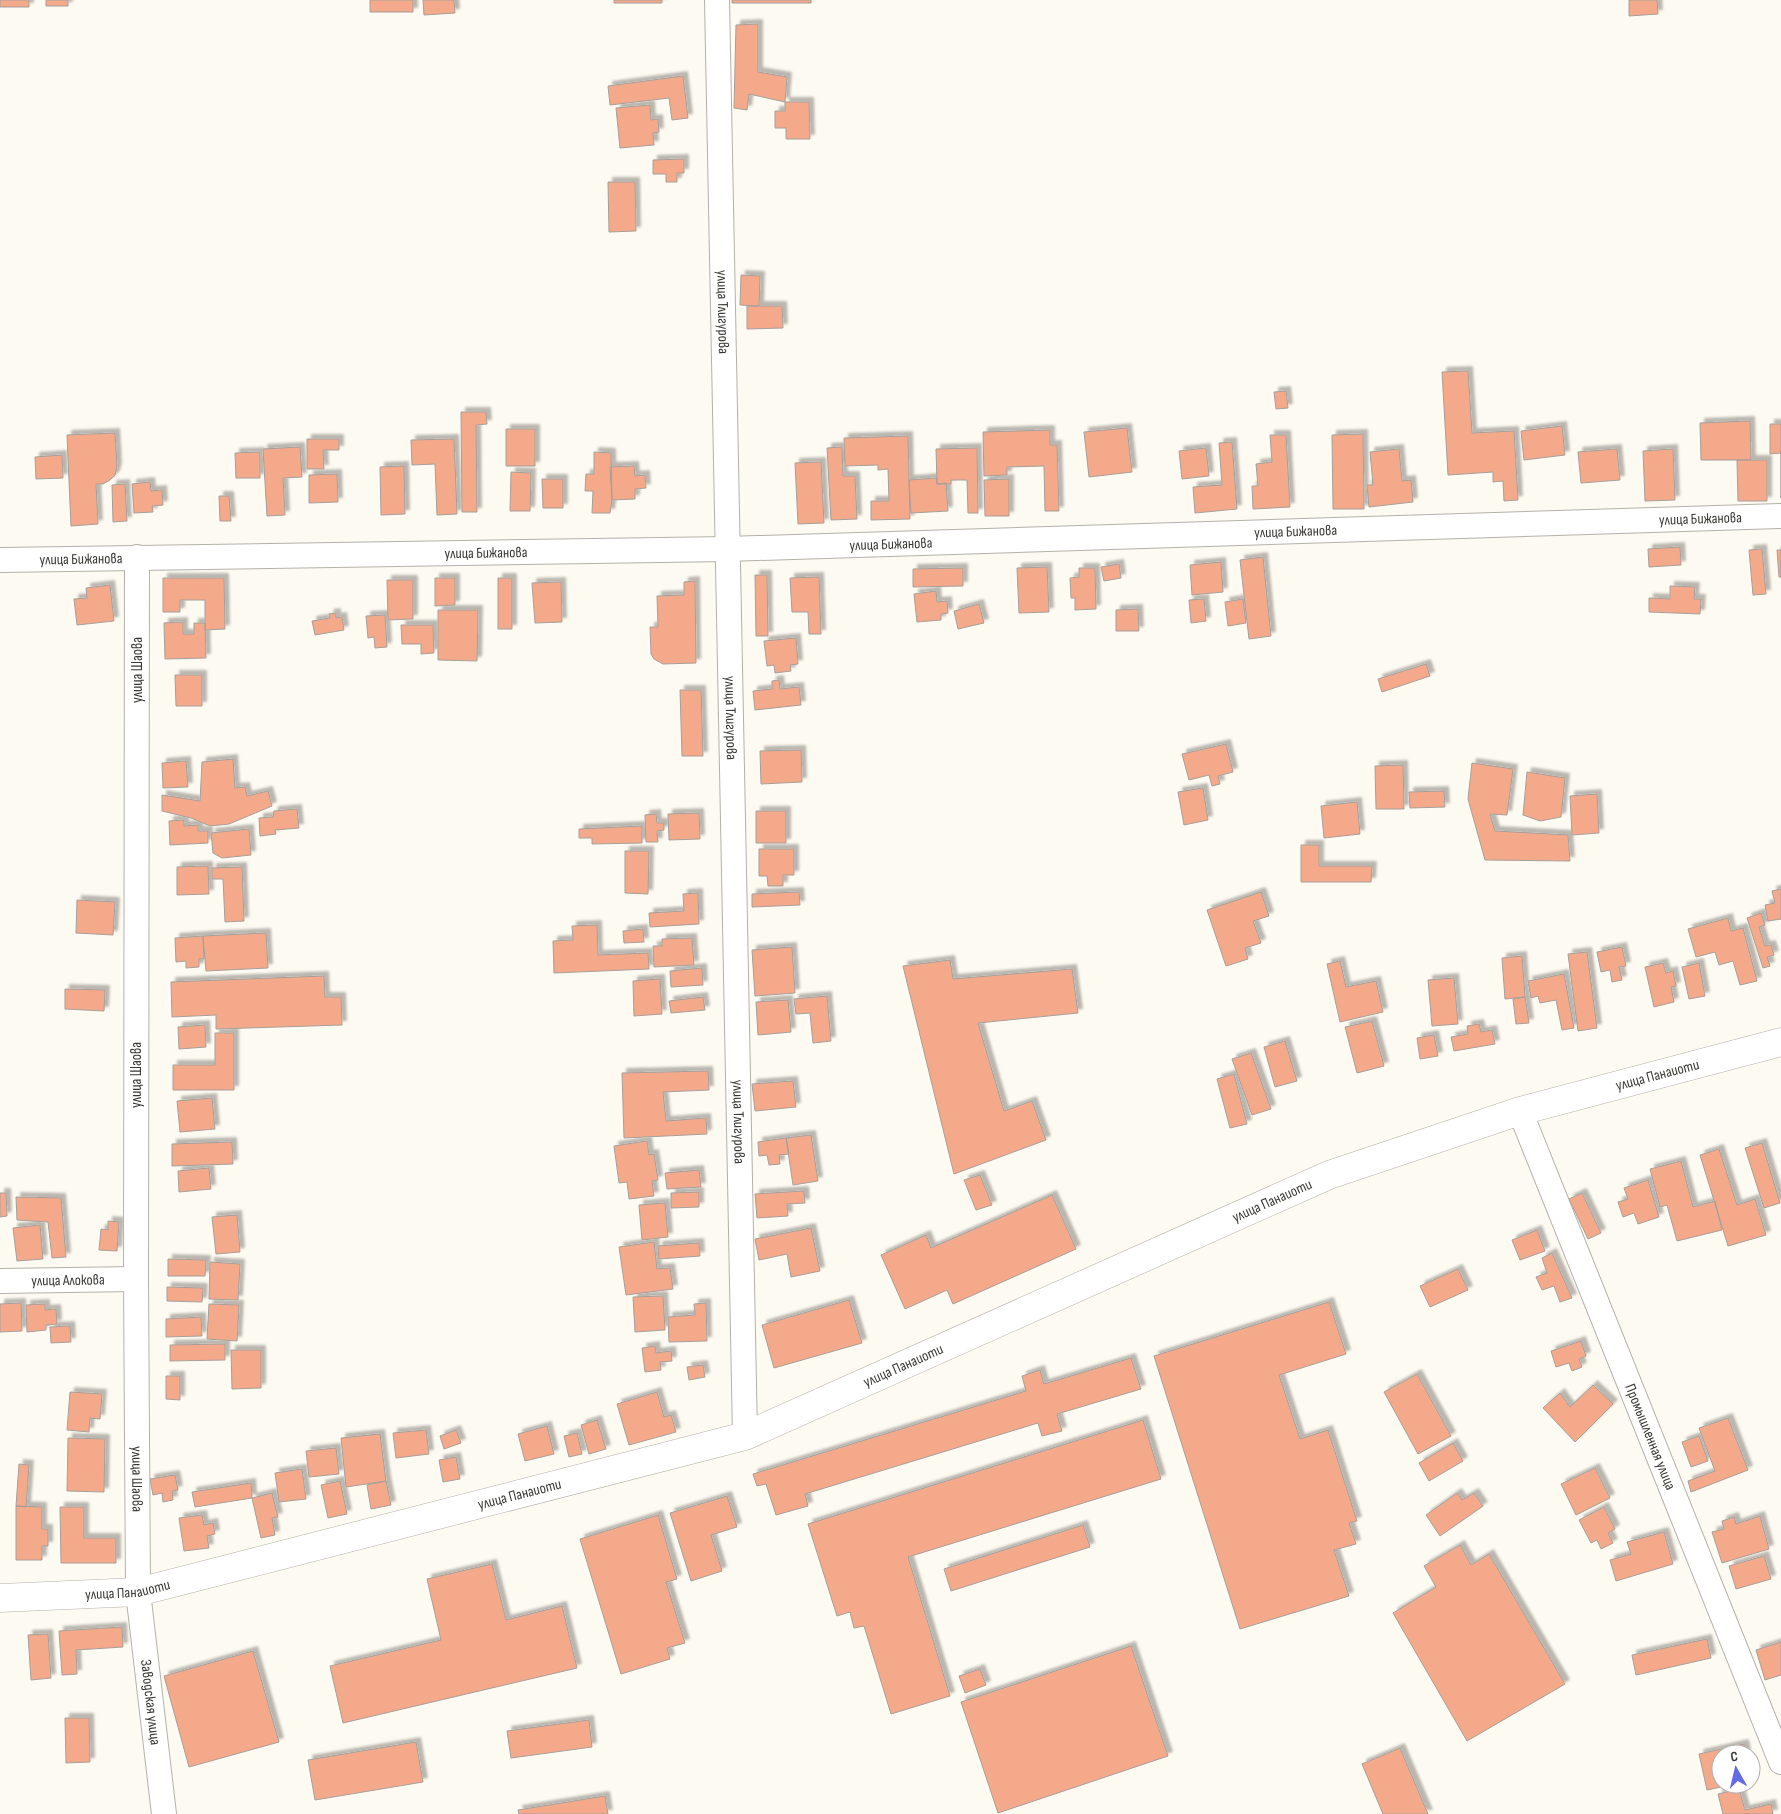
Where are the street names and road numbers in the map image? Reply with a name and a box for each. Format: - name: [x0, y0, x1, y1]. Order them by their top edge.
- street label: улица Тлигурова: [713, 270, 733, 354]
- street label: улица Бижанова: [1659, 508, 1742, 529]
- street label: улица Бижанова: [1254, 520, 1338, 542]
- street label: улица Бижанова: [849, 533, 933, 555]
- street label: улица Бижанова: [444, 543, 528, 563]
- street label: улица Бижанова: [39, 549, 123, 569]
- street label: улица Шаова: [128, 637, 147, 703]
- street label: улица Тлигурова: [721, 676, 741, 760]
- street label: улица Шаова: [127, 1042, 146, 1108]
- street label: улица Панаиоти: [1614, 1055, 1701, 1095]
- street label: улица Тлигурова: [729, 1080, 749, 1164]
- street label: улица Панаиоти: [1229, 1174, 1315, 1227]
- street label: улица Алокова: [31, 1270, 105, 1290]
- street label: улица Панаиоти: [860, 1339, 946, 1391]
- street label: Промышленная улица: [1621, 1381, 1680, 1493]
- street label: улица Шаова: [128, 1446, 147, 1512]
- street label: улица Панаиоти: [476, 1474, 563, 1514]
- street label: улица Панаиоти: [85, 1575, 172, 1604]
- street label: Заводская улица: [136, 1658, 165, 1746]

